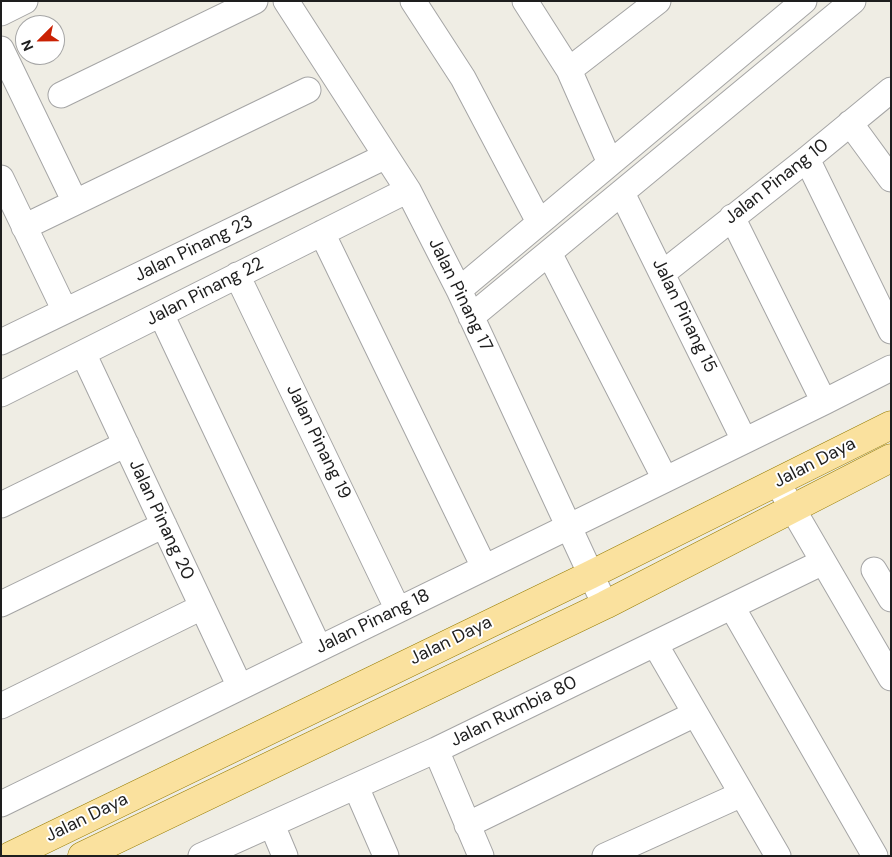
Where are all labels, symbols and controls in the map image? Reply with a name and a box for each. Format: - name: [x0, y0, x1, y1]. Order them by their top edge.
- north arrow: [15, 15, 65, 65]
- text: N: [17, 37, 37, 54]
- street label: Jalan Pinang 10: [721, 135, 833, 229]
- street label: Jalan Pinang 23: [131, 211, 257, 287]
- street label: Jalan Pinang 17: [423, 235, 497, 355]
- street label: Jalan Pinang 22: [143, 253, 267, 331]
- street label: Jalan Pinang 15: [647, 255, 721, 377]
- street label: Jalan Pinang 19: [281, 381, 355, 503]
- street label: Jalan Daya: [770, 433, 860, 493]
- street label: Jalan Pinang 20: [124, 456, 198, 584]
- street label: Jalan Pinang 18: [312, 585, 434, 659]
- street label: Jalan Daya: [406, 612, 496, 670]
- street label: Jalan Rumbia 80: [447, 672, 581, 752]
- street label: Jalan Daya: [42, 789, 132, 847]

